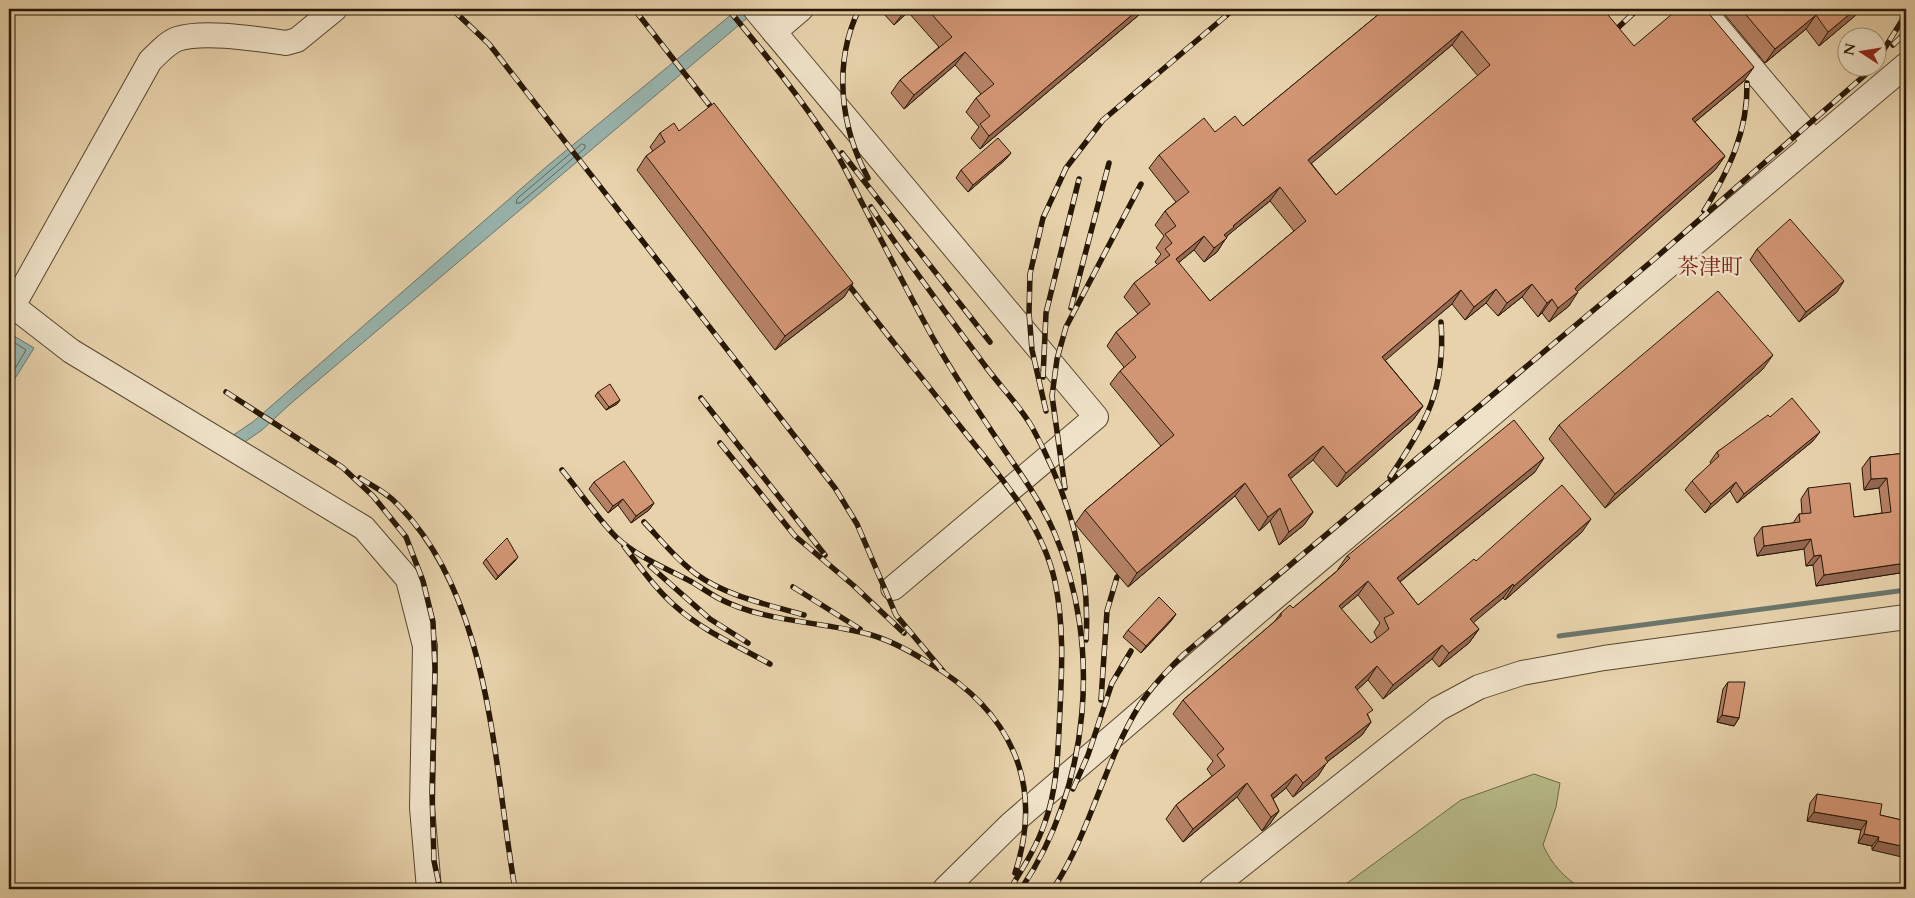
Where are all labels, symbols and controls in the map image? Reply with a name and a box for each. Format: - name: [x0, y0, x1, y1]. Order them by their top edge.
- north arrow: [1838, 28, 1888, 78]
- text: N: [1839, 41, 1860, 57]
- district label: 茶津町: [1677, 252, 1743, 282]

